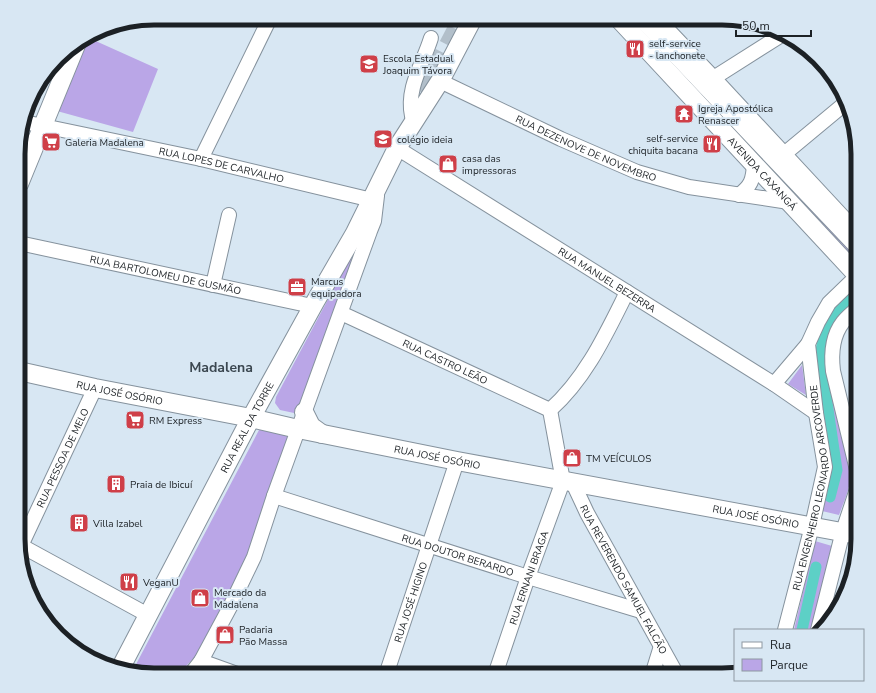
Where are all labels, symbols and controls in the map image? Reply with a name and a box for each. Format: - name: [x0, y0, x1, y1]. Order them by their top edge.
- scale bar: [736, 12, 811, 38]
- text: 50 m: [742, 18, 770, 34]
- place label: self-service - lanchonete: [649, 37, 705, 63]
- restaurant icon: self-service - lanchonete: [624, 38, 646, 60]
- place label: Escola Estadual Joaquim Távora: [382, 52, 454, 78]
- school or university icon: Escola Estadual Joaquim Távora: [358, 53, 380, 75]
- place label: Igreja Apostólica Renascer: [698, 102, 773, 128]
- temple icon: Igreja Apostólica Renascer: [673, 103, 695, 125]
- street label: RUA DEZENOVE DE NOVEMBRO: [513, 112, 658, 185]
- school or university icon: colégio ideia: [372, 128, 394, 150]
- supermarket icon: Galeria Madalena: [40, 131, 62, 153]
- place label: self-service chiquita bacana: [628, 132, 698, 158]
- place label: colégio ideia: [397, 133, 453, 147]
- restaurant icon: self-service chiquita bacana: [701, 133, 723, 155]
- street label: AVENIDA CAXANGÁ: [724, 134, 800, 214]
- place label: Galeria Madalena: [65, 136, 144, 150]
- street label: RUA LOPES DE CARVALHO: [157, 144, 286, 187]
- place label: casa das impressoras: [462, 152, 517, 178]
- shop icon: casa das impressoras: [437, 153, 459, 175]
- street label: RUA MANUEL BEZERRA: [555, 244, 659, 317]
- street label: RUA BARTOLOMEU DE GUSMÃO: [88, 252, 243, 299]
- place label: Marcus equipadora: [311, 275, 361, 301]
- office icon: Marcus equipadora: [286, 276, 308, 298]
- street label: RUA CASTRO LEÃO: [400, 336, 490, 388]
- district label: Madalena: [189, 358, 253, 377]
- street label: RUA JOSÉ OSÓRIO: [75, 378, 164, 409]
- street label: RUA REAL DA TORRE: [218, 380, 278, 476]
- street label: RUA ENGENHEIRO LEONARDO ARCOVERDE: [790, 384, 833, 592]
- street label: RUA PESSOA DE MELO: [34, 406, 93, 510]
- supermarket icon: RM Express: [124, 409, 146, 431]
- place label: RM Express: [149, 414, 202, 428]
- street label: RUA JOSÉ OSÓRIO: [393, 442, 482, 473]
- shop icon: TM VEÍCULOS: [561, 447, 583, 469]
- place label: TM VEÍCULOS: [586, 452, 651, 466]
- building icon: Praia de Ibicuí: [105, 473, 127, 495]
- place label: Praia de Ibicuí: [130, 478, 193, 492]
- street label: RUA JOSÉ OSÓRIO: [711, 502, 800, 532]
- street label: RUA REVERENDO SAMUEL FALCÃO: [576, 503, 670, 657]
- building icon: Villa Izabel: [68, 512, 90, 534]
- place label: Villa Izabel: [92, 517, 143, 531]
- street label: RUA ERNANI BRAGA: [506, 528, 553, 627]
- street label: RUA DOUTOR BERARDO: [400, 531, 516, 580]
- street label: RUA JOSÉ HIGINO: [391, 560, 431, 644]
- restaurant icon: VeganU: [118, 571, 140, 593]
- place label: VeganU: [142, 576, 179, 590]
- place label: Mercado da Madalena: [214, 586, 266, 612]
- shop icon: Mercado da Madalena: [189, 587, 211, 609]
- place label: Padaria Pão Massa: [239, 623, 287, 649]
- shop icon: Padaria Pão Massa: [214, 624, 236, 646]
- legend: [734, 629, 864, 681]
- text: Rua: [770, 637, 791, 653]
- text: Parque: [770, 657, 808, 673]

